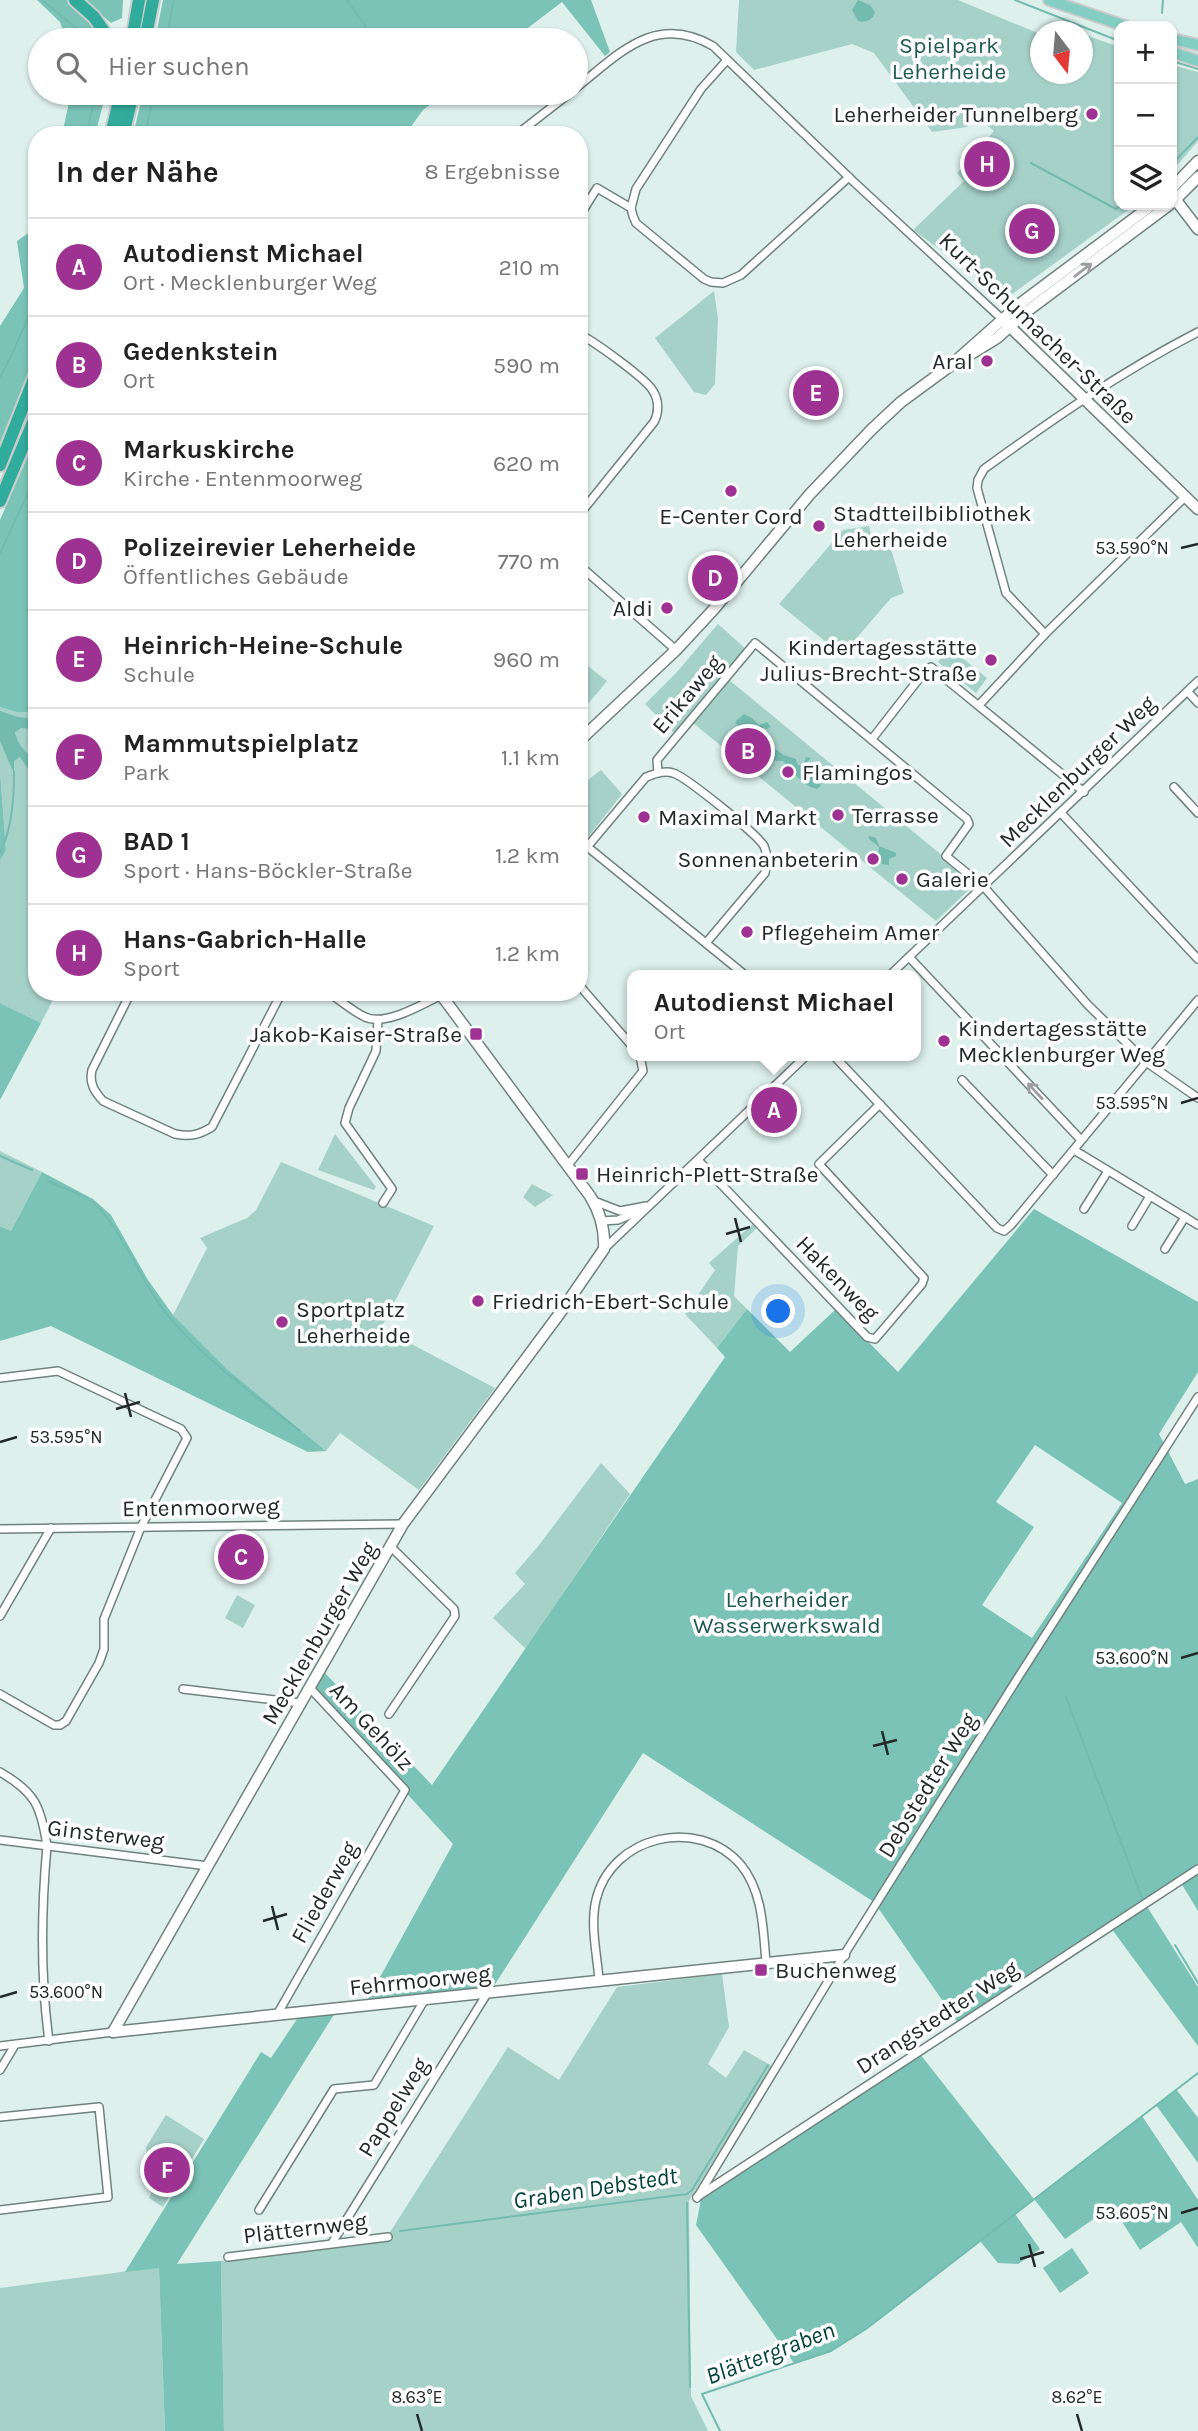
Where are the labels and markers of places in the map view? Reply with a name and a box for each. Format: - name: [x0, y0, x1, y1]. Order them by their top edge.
- place label: Leherheider Tunnelberg: [833, 101, 1078, 128]
- marker: Leherheider Tunnelberg: [1084, 106, 1100, 122]
- pin: H: [964, 138, 1010, 190]
- pin: G: [1009, 205, 1055, 257]
- place label: Aral: [932, 348, 973, 375]
- marker: Aral: [979, 353, 995, 369]
- pin: E: [793, 367, 839, 419]
- marker: E-Center Cord: [723, 483, 739, 499]
- place label: Stadtteilbibliothek Leherheide: [833, 500, 1032, 553]
- place label: E-Center Cord: [659, 503, 803, 530]
- marker: Stadtteilbibliothek Leherheide: [811, 518, 827, 534]
- pin: D: [692, 552, 738, 604]
- place label: Aldi: [613, 595, 653, 622]
- marker: Aldi: [659, 600, 675, 616]
- place label: Kindertagesstätte Julius-Brecht-Straße: [760, 634, 977, 687]
- marker: Kindertagesstätte Julius-Brecht-Straße: [983, 652, 999, 668]
- pin: B: [725, 725, 771, 777]
- place label: Flamingos: [802, 759, 913, 786]
- marker: Flamingos: [780, 764, 796, 780]
- place label: Terrasse: [852, 802, 939, 829]
- place label: Maximal Markt: [658, 804, 817, 831]
- marker: Terrasse: [830, 807, 846, 823]
- marker: Maximal Markt: [636, 809, 652, 825]
- place label: Sonnenanbeterin: [678, 846, 859, 873]
- marker: Sonnenanbeterin: [865, 851, 881, 867]
- place label: Galerie: [916, 866, 989, 893]
- marker: Galerie: [894, 871, 910, 887]
- place label: Pflegeheim Amer: [761, 919, 940, 946]
- marker: Pflegeheim Amer: [739, 924, 755, 940]
- place label: Kindertagesstätte Mecklenburger Weg: [958, 1015, 1165, 1068]
- place label: Jakob-Kaiser-Straße: [250, 1021, 462, 1048]
- marker: Jakob-Kaiser-Straße: [468, 1026, 484, 1042]
- marker: Kindertagesstätte Mecklenburger Weg: [936, 1033, 952, 1049]
- pin: A: [751, 1084, 797, 1136]
- place label: Heinrich-Plett-Straße: [596, 1161, 819, 1188]
- marker: Heinrich-Plett-Straße: [574, 1166, 590, 1182]
- place label: Friedrich-Ebert-Schule: [492, 1288, 729, 1315]
- marker: Friedrich-Ebert-Schule: [470, 1293, 486, 1309]
- place label: Sportplatz Leherheide: [296, 1296, 411, 1349]
- marker: Sportplatz Leherheide: [274, 1314, 290, 1330]
- pin: C: [218, 1531, 264, 1583]
- place label: Buchenweg: [775, 1957, 896, 1984]
- marker: Buchenweg: [753, 1962, 769, 1978]
- pin: F: [144, 2144, 190, 2196]

